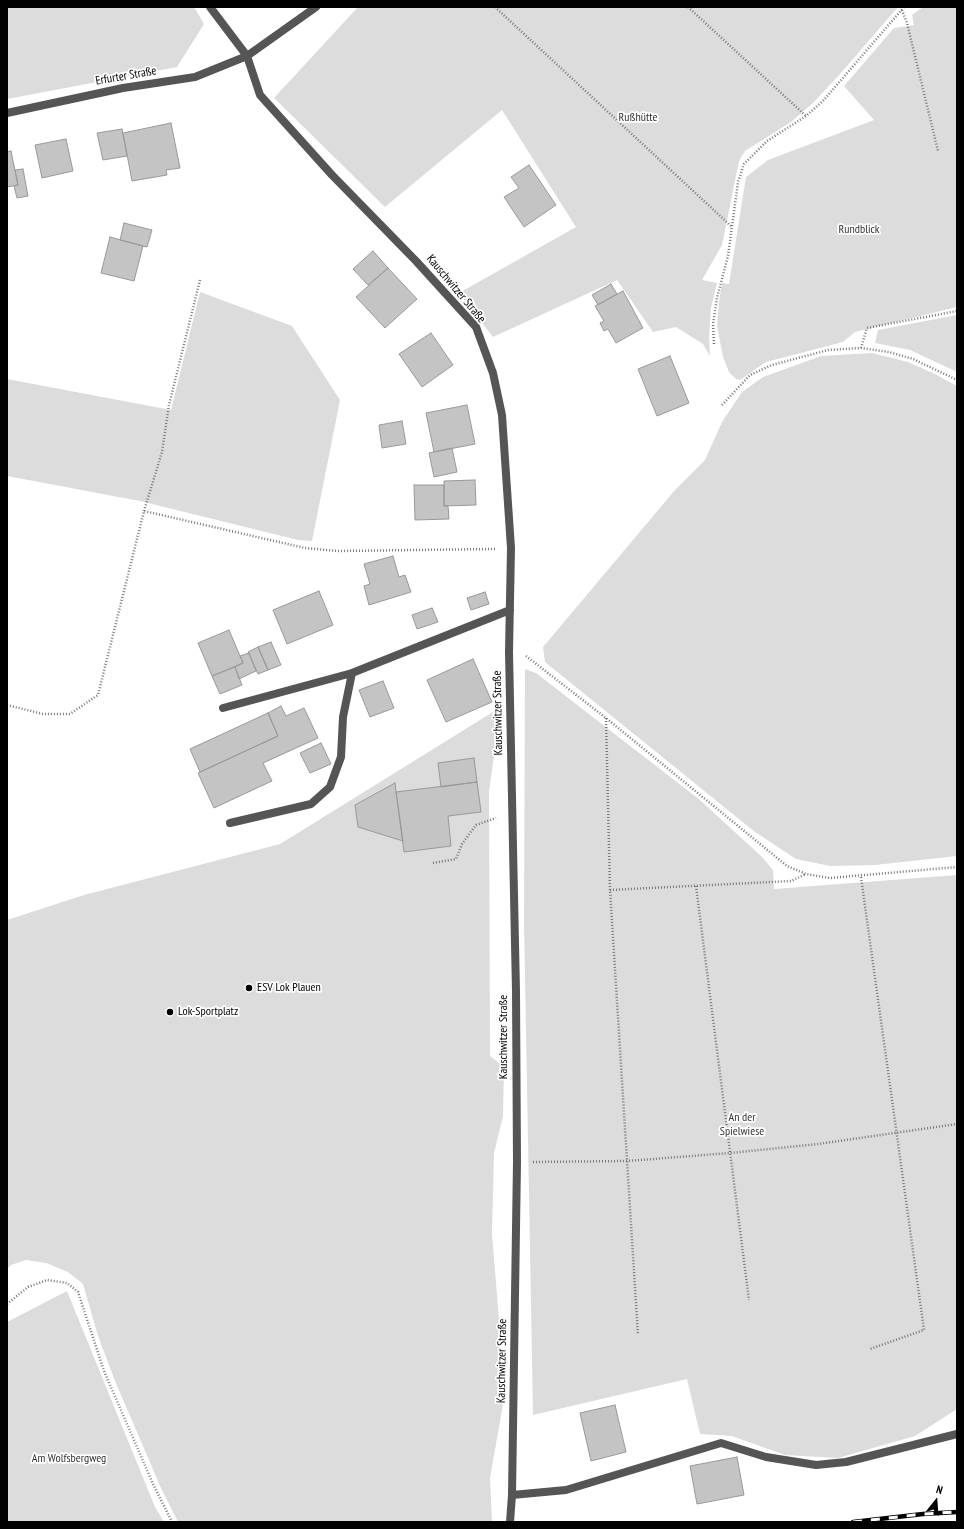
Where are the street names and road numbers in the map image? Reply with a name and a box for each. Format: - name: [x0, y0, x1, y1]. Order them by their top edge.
- street label: Erfurter Straße: [94, 64, 158, 88]
- street label: Kauschwitzer Straße: [423, 252, 489, 326]
- street label: Kauschwitzer Straße: [490, 671, 506, 755]
- street label: Kauschwitzer Straße: [497, 995, 511, 1079]
- street label: Kauschwitzer Straße: [494, 1319, 510, 1403]

